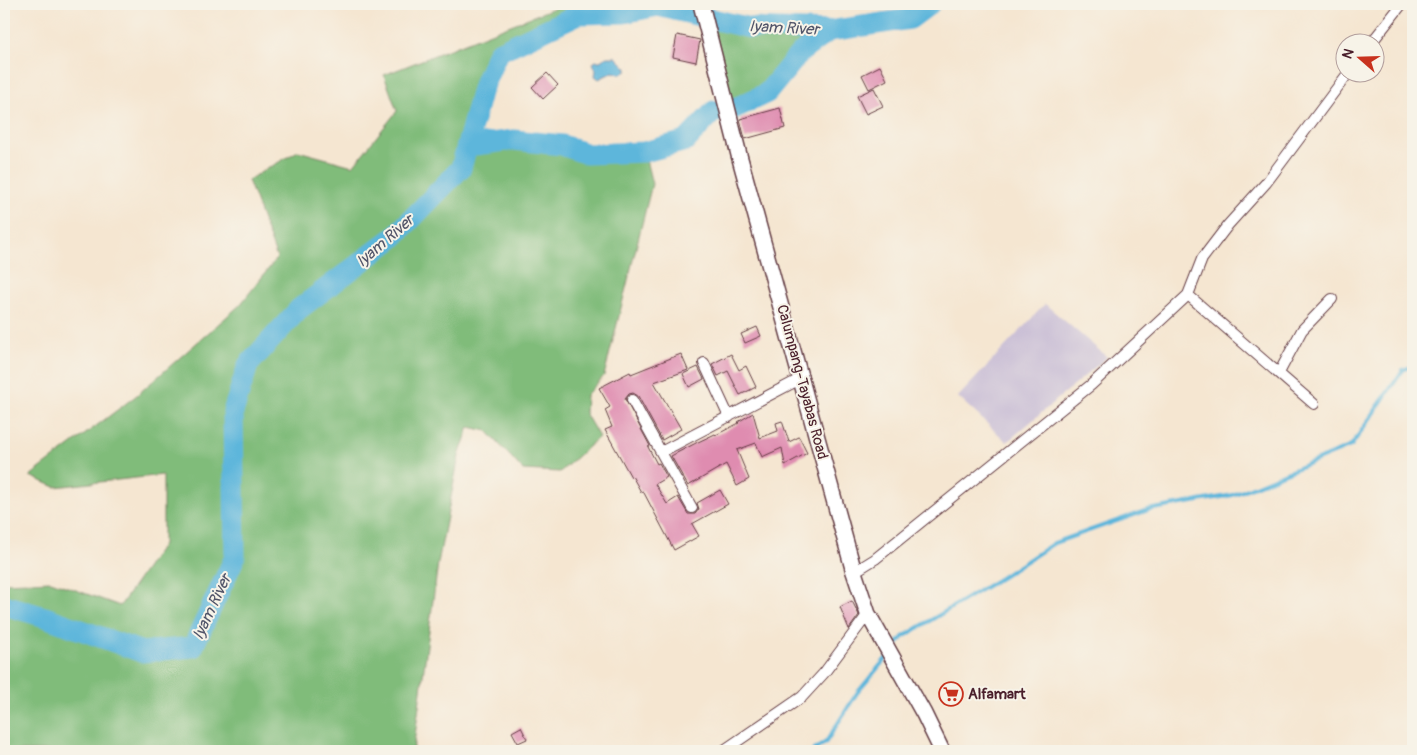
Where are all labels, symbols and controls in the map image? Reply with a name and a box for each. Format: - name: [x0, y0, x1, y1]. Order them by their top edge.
- water label: Iyam River: [749, 16, 822, 40]
- north arrow: [1334, 32, 1384, 82]
- text: N: [1339, 46, 1358, 61]
- water label: Iyam River: [352, 209, 420, 271]
- street label: Calumpang-Tayabas Road: [772, 303, 832, 461]
- water label: Iyam River: [188, 569, 237, 643]
- supermarket icon: Alfamart: [938, 681, 964, 707]
- place label: Alfamart: [968, 685, 1026, 704]

